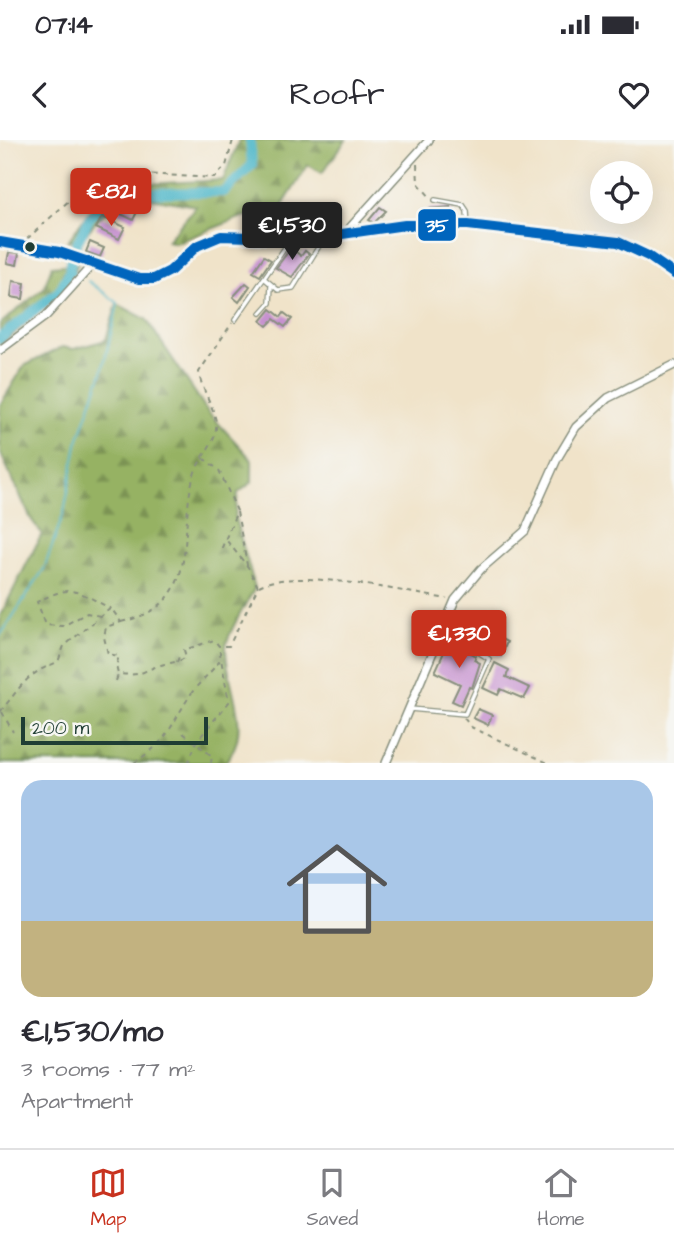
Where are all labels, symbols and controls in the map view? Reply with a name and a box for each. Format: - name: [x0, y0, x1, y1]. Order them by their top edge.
- text: 07:14: [35, 7, 93, 43]
- text: Roofr: [289, 72, 385, 117]
- icon: back: [21, 76, 59, 114]
- icon: heart: [615, 76, 653, 114]
- map controls: [590, 161, 653, 224]
- button: locate: [590, 161, 653, 224]
- pin: €821: [70, 168, 152, 228]
- text: €821: [86, 175, 136, 207]
- pin: €1,530: [235, 202, 349, 262]
- line badge: 35: [417, 208, 457, 242]
- text: €1,530: [258, 209, 326, 241]
- text: 35: [424, 213, 449, 240]
- unlabelled marker: [23, 240, 37, 254]
- pin: €1,330: [402, 610, 516, 670]
- text: €1,330: [427, 617, 491, 649]
- scale bar: [21, 714, 208, 746]
- text: 200 m: [32, 715, 89, 742]
- icon: home: [274, 826, 400, 952]
- text: €1,530/mo: [21, 1011, 163, 1053]
- text: 3 rooms · 77 m²: [21, 1053, 196, 1085]
- text: Apartment: [21, 1085, 133, 1117]
- tab: Map: [89, 1164, 127, 1233]
- tab: Saved: [306, 1164, 358, 1233]
- tab: Home: [537, 1164, 584, 1233]

